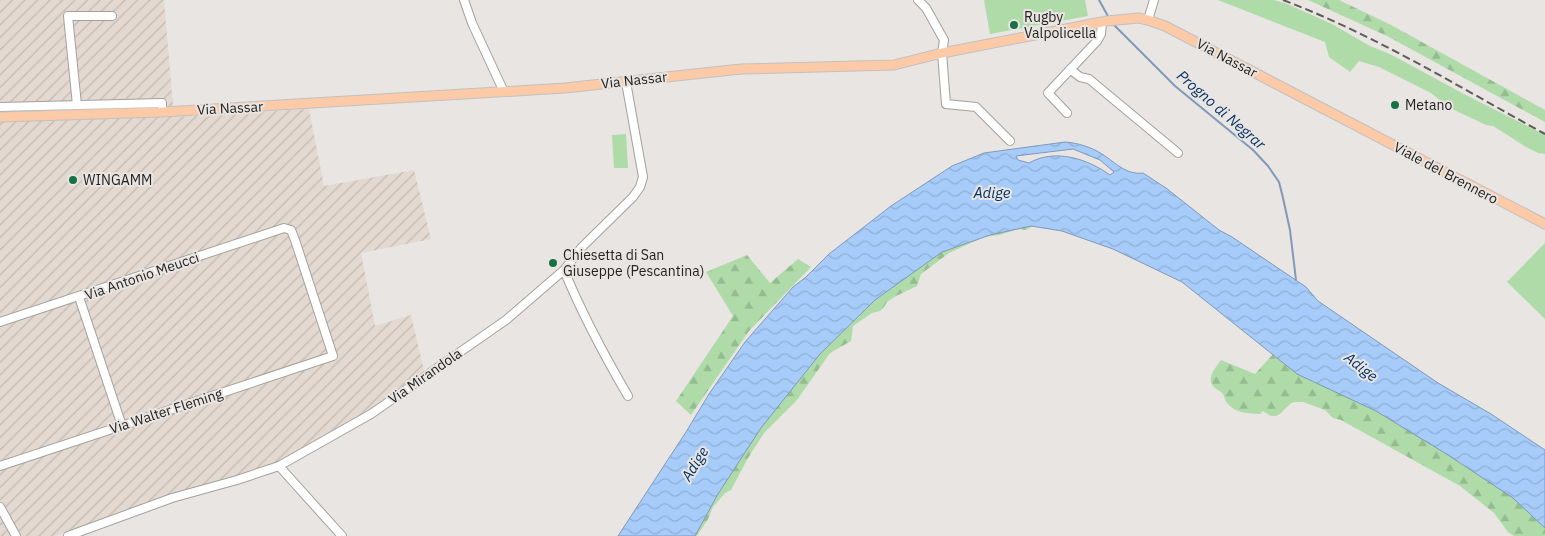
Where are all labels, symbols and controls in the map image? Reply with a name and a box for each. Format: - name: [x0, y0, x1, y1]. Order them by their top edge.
- place label: Rugby Valpolicella: [1024, 8, 1097, 42]
- marker: Rugby Valpolicella: [1008, 19, 1020, 31]
- street label: Via Nassar: [1193, 34, 1261, 82]
- water label: Progno di Negrar: [1173, 66, 1270, 154]
- street label: Via Nassar: [600, 68, 668, 92]
- place label: Metano: [1405, 96, 1452, 114]
- street label: Via Nassar: [196, 97, 264, 119]
- marker: Metano: [1389, 99, 1401, 111]
- street label: Viale del Brennero: [1391, 138, 1501, 208]
- place label: WINGAMM: [83, 171, 152, 189]
- marker: WINGAMM: [67, 174, 79, 186]
- water label: Adige: [972, 183, 1011, 202]
- place label: Chiesetta di San Giuseppe (Pescantina): [563, 246, 704, 280]
- street label: Via Antonio Meucci: [83, 248, 201, 304]
- marker: Chiesetta di San Giuseppe (Pescantina): [547, 257, 559, 269]
- street label: Via Mirandola: [385, 344, 466, 408]
- water label: Adige: [1340, 347, 1382, 386]
- street label: Via Walter Fleming: [107, 384, 225, 438]
- water label: Adige: [676, 443, 713, 485]

